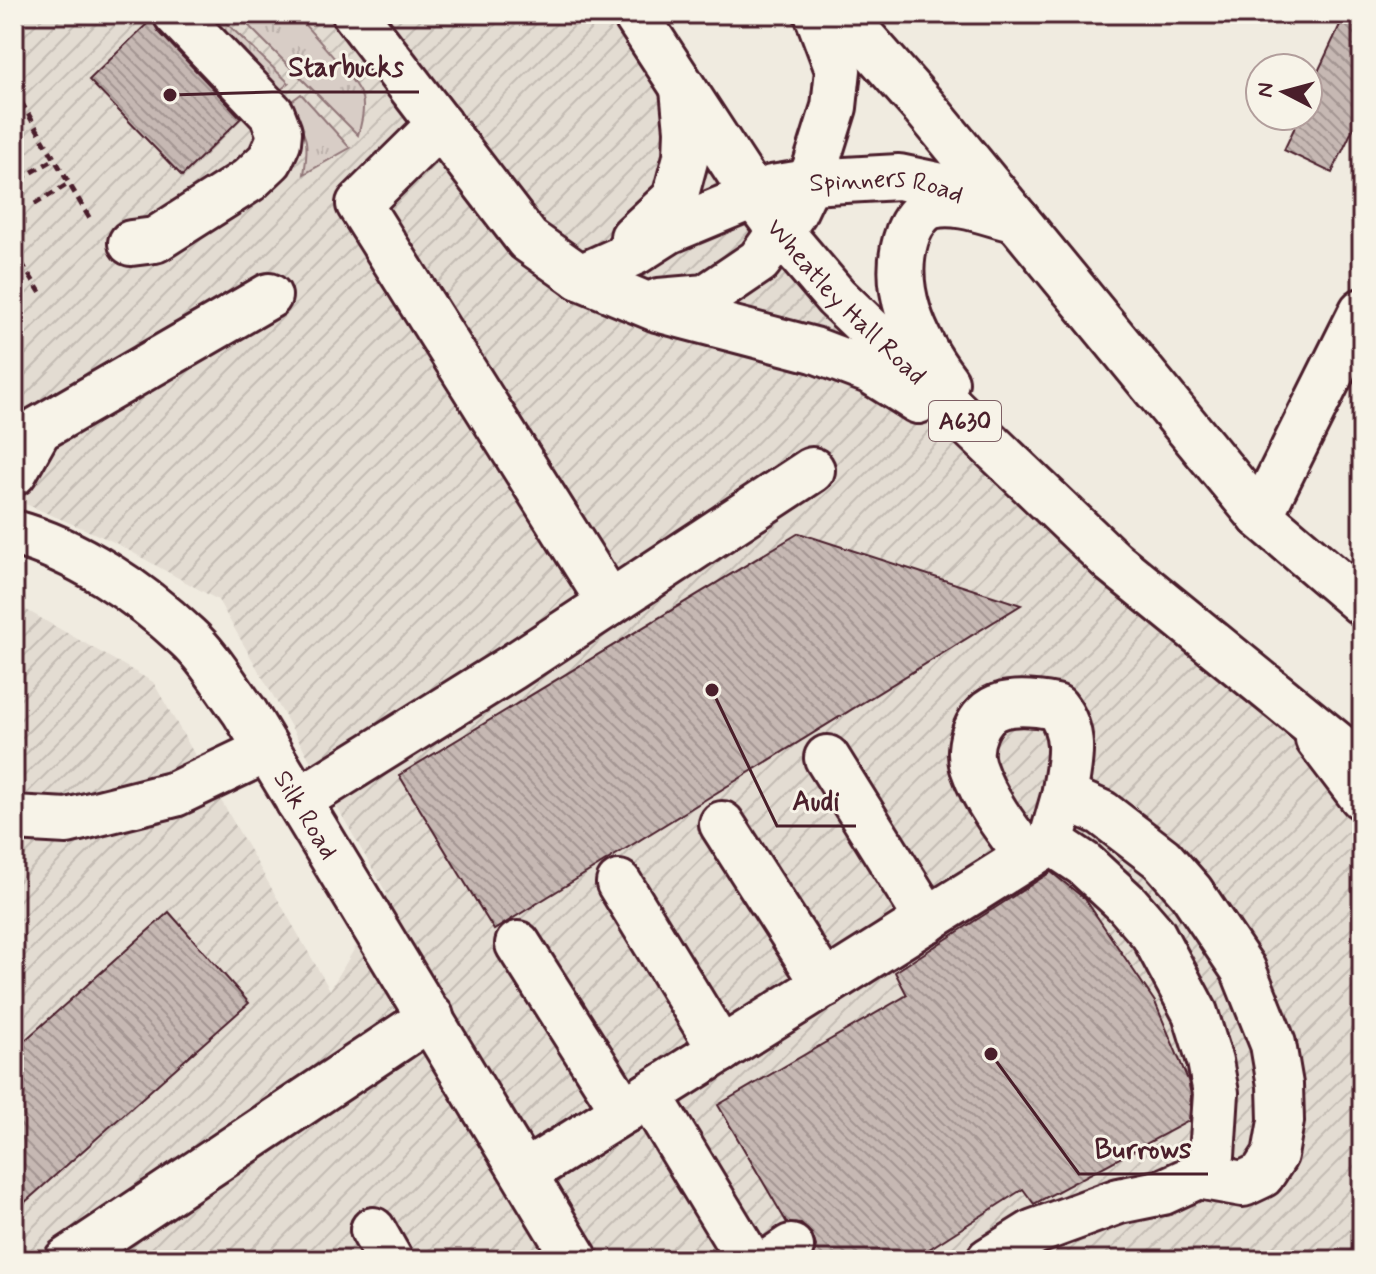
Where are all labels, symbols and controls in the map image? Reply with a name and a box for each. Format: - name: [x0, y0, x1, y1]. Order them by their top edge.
- callout: Starbucks: [272, 40, 419, 92]
- text: Starbucks: [288, 50, 404, 87]
- north arrow: [1244, 52, 1324, 132]
- text: N: [1251, 81, 1281, 99]
- street label: Spinners Road: [808, 162, 968, 213]
- street label: Wheatley Hall Road: [758, 212, 932, 393]
- road number: A630: [929, 401, 1001, 441]
- street label: Silk Road: [265, 764, 345, 866]
- callout: Audi: [777, 774, 856, 826]
- text: Audi: [792, 784, 840, 821]
- callout: Burrows: [1079, 1122, 1208, 1174]
- text: Burrows: [1094, 1132, 1192, 1169]

